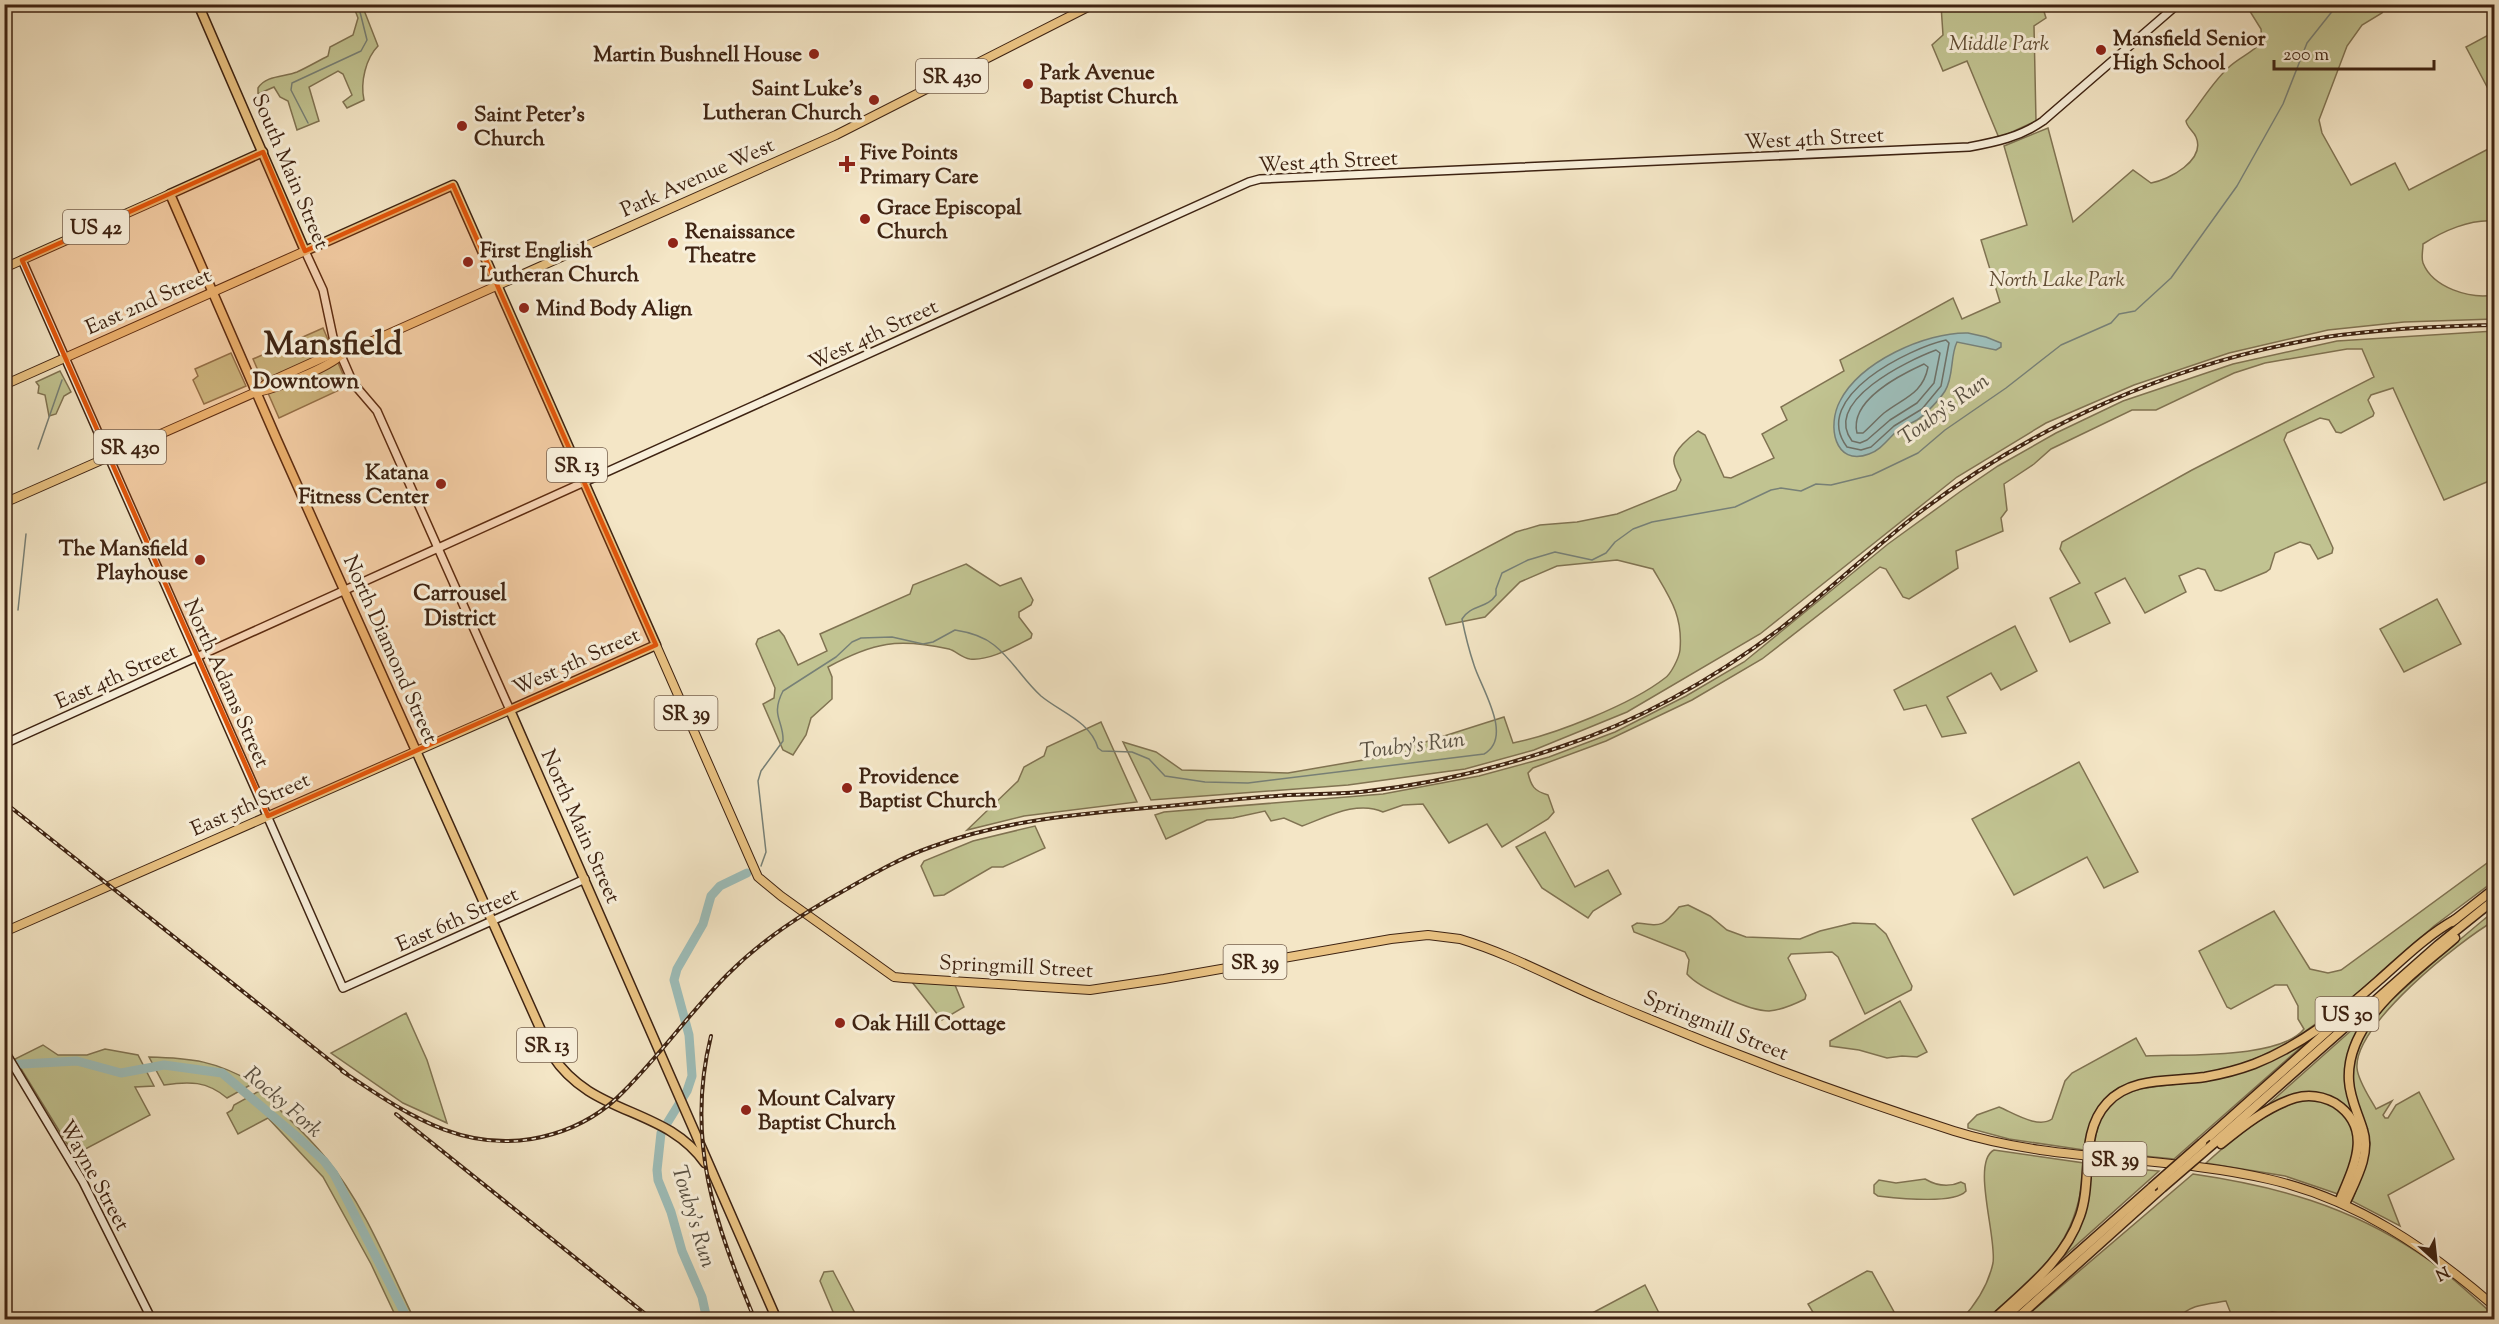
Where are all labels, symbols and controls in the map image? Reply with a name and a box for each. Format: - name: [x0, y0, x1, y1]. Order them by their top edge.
- place label: Mansfield Senior High School: [2113, 25, 2266, 79]
- park label: Middle Park: [1949, 30, 2050, 60]
- scale bar: [2274, 33, 2434, 71]
- place label: Martin Bushnell House: [593, 41, 802, 71]
- marker: Mansfield Senior High School: [2094, 43, 2108, 57]
- text: 200 m: [2283, 43, 2329, 69]
- marker: Martin Bushnell House: [807, 47, 821, 61]
- road number: SR 430: [916, 59, 988, 93]
- place label: Park Avenue Baptist Church: [1040, 59, 1179, 113]
- place label: Saint Luke's Lutheran Church: [703, 75, 863, 129]
- marker: Park Avenue Baptist Church: [1021, 77, 1035, 91]
- street label: South Main Street: [243, 89, 335, 254]
- marker: Saint Luke's Lutheran Church: [867, 93, 881, 107]
- place label: Saint Peter's Church: [474, 101, 585, 155]
- marker: Saint Peter's Church: [455, 119, 469, 133]
- street label: West 4th Street: [1744, 121, 1885, 159]
- street label: Park Avenue West: [616, 131, 780, 226]
- place label: Five Points Primary Care: [860, 139, 979, 193]
- street label: West 4th Street: [1258, 144, 1399, 182]
- marker: Five Points Primary Care: [838, 155, 856, 173]
- place label: Grace Episcopal Church: [877, 194, 1022, 248]
- road number: US 42: [63, 210, 129, 244]
- marker: Grace Episcopal Church: [858, 212, 872, 226]
- place label: Renaissance Theatre: [685, 218, 795, 272]
- marker: Renaissance Theatre: [666, 236, 680, 250]
- place label: First English Lutheran Church: [480, 237, 640, 291]
- marker: First English Lutheran Church: [461, 255, 475, 269]
- street label: East 2nd Street: [81, 262, 217, 344]
- park label: North Lake Park: [1989, 266, 2125, 296]
- street label: West 4th Street: [804, 293, 943, 379]
- place label: Mind Body Align: [536, 295, 693, 325]
- marker: Mind Body Align: [517, 301, 531, 315]
- district label: Mansfield: [264, 322, 403, 370]
- water label: Touby's Run: [1893, 366, 1997, 454]
- district label: Downtown: [253, 367, 359, 399]
- road number: SR 430: [94, 430, 166, 464]
- road number: SR 13: [547, 448, 607, 482]
- place label: Katana Fitness Center: [299, 459, 429, 513]
- marker: Katana Fitness Center: [434, 477, 448, 491]
- place label: The Mansfield Playhouse: [59, 535, 188, 589]
- street label: North Diamond Street: [334, 551, 444, 749]
- marker: The Mansfield Playhouse: [193, 553, 207, 567]
- district label: Carrousel District: [413, 579, 508, 636]
- street label: North Adams Street: [175, 595, 276, 773]
- street label: West 5th Street: [508, 621, 645, 704]
- street label: East 4th Street: [51, 638, 183, 718]
- road number: SR 39: [654, 696, 718, 730]
- water label: Touby's Run: [1358, 725, 1467, 769]
- street label: North Main Street: [532, 745, 627, 909]
- place label: Providence Baptist Church: [859, 763, 998, 817]
- street label: East 5th Street: [186, 766, 315, 845]
- marker: Providence Baptist Church: [840, 781, 854, 795]
- street label: East 6th Street: [392, 881, 524, 961]
- road number: SR 39: [1224, 945, 1286, 979]
- street label: Springmill Street: [938, 949, 1094, 987]
- street label: Springmill Street: [1638, 984, 1792, 1070]
- road number: US 30: [2316, 997, 2378, 1031]
- place label: Oak Hill Cottage: [852, 1010, 1006, 1040]
- marker: Oak Hill Cottage: [833, 1016, 847, 1030]
- road number: SR 13: [517, 1028, 577, 1062]
- water label: Rocky Fork: [236, 1060, 328, 1147]
- place label: Mount Calvary Baptist Church: [758, 1085, 897, 1139]
- marker: Mount Calvary Baptist Church: [739, 1103, 753, 1117]
- street label: Wayne Street: [50, 1115, 136, 1237]
- road number: SR 39: [2084, 1142, 2146, 1176]
- water label: Touby's Run: [661, 1162, 723, 1272]
- north arrow: [2406, 1231, 2466, 1291]
- text: N: [2431, 1259, 2453, 1285]

